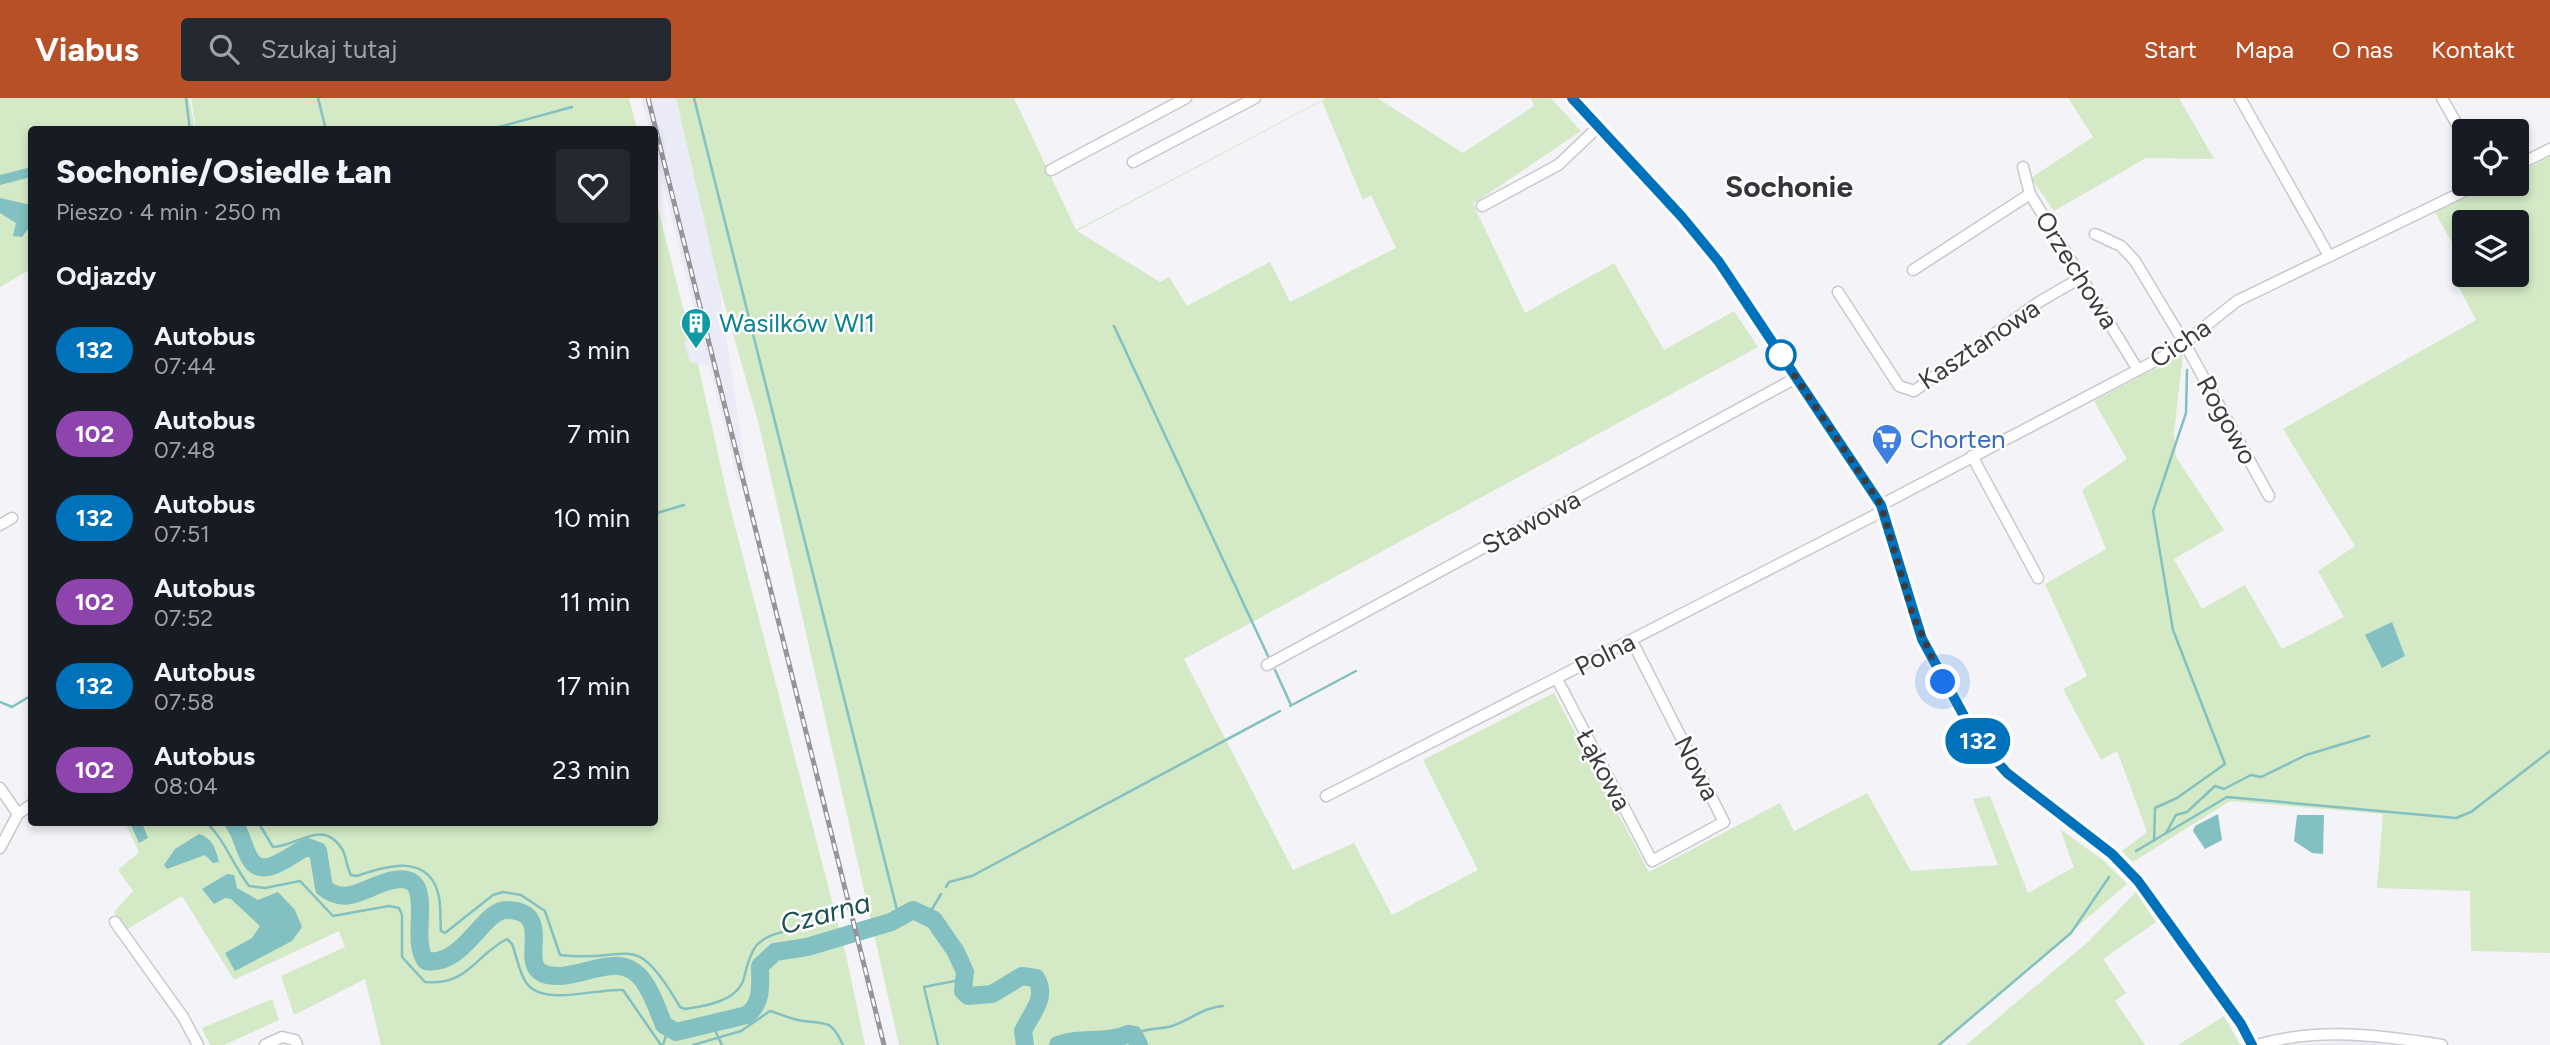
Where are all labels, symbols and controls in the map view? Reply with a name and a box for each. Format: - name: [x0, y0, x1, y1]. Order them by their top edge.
- search box: [181, 18, 671, 81]
- text: Viabus: [35, 30, 139, 69]
- icon: search: [205, 30, 243, 68]
- text: Szukaj tutaj: [261, 33, 397, 65]
- text: Start: [2144, 35, 2197, 64]
- text: Mapa: [2235, 35, 2294, 64]
- text: O nas: [2332, 35, 2393, 64]
- text: Kontakt: [2431, 35, 2515, 64]
- map controls: [2452, 119, 2529, 287]
- button: locate: [2452, 119, 2529, 196]
- button: heart: [556, 149, 630, 223]
- text: Sochonie/Osiedle Łan: [56, 152, 392, 191]
- district label: Sochonie: [1725, 168, 1853, 205]
- text: Pieszo · 4 min · 250 m: [56, 198, 281, 226]
- street label: Orzechowa: [2028, 205, 2126, 335]
- button: layers: [2452, 210, 2529, 287]
- text: Odjazdy: [56, 260, 156, 292]
- street label: Kasztanowa: [1912, 292, 2046, 396]
- building icon: Wasilków Wl1: [679, 306, 713, 350]
- place label: Wasilków Wl1: [719, 307, 875, 339]
- street label: Cicha: [2143, 311, 2217, 375]
- text: Autobus: [154, 320, 255, 352]
- text: 3 min: [567, 334, 630, 366]
- text: 132: [76, 335, 113, 364]
- unlabelled marker: [1766, 340, 1796, 370]
- text: 07:44: [154, 352, 215, 380]
- street label: Rogowo: [2190, 370, 2264, 470]
- text: Autobus: [154, 404, 255, 436]
- text: 7 min: [567, 418, 630, 450]
- text: 102: [75, 419, 114, 448]
- supermarket icon: Chorten: [1870, 422, 1904, 466]
- place label: Chorten: [1910, 423, 2006, 455]
- text: 07:48: [154, 436, 215, 464]
- street label: Stawowa: [1476, 483, 1586, 561]
- text: Autobus: [154, 488, 255, 520]
- text: 10 min: [554, 502, 630, 534]
- text: 132: [76, 503, 113, 532]
- text: 07:51: [154, 520, 210, 548]
- text: Autobus: [154, 572, 255, 604]
- text: 11 min: [559, 586, 630, 618]
- text: 102: [75, 587, 114, 616]
- text: 07:52: [154, 604, 213, 632]
- street label: Polna: [1570, 625, 1640, 683]
- text: Autobus: [154, 656, 255, 688]
- your location: [1925, 664, 1960, 699]
- text: 17 min: [556, 670, 630, 702]
- text: 132: [76, 671, 113, 700]
- text: 07:58: [154, 688, 214, 716]
- line badge: 132: [1938, 718, 2018, 764]
- street label: Łąkowa: [1569, 724, 1639, 816]
- text: 132: [1959, 726, 1997, 755]
- street label: Nowa: [1667, 730, 1727, 806]
- text: Autobus: [154, 740, 255, 772]
- text: 23 min: [552, 754, 630, 786]
- text: 102: [75, 755, 114, 784]
- text: 08:04: [154, 772, 218, 800]
- water label: Czarna: [776, 885, 874, 941]

